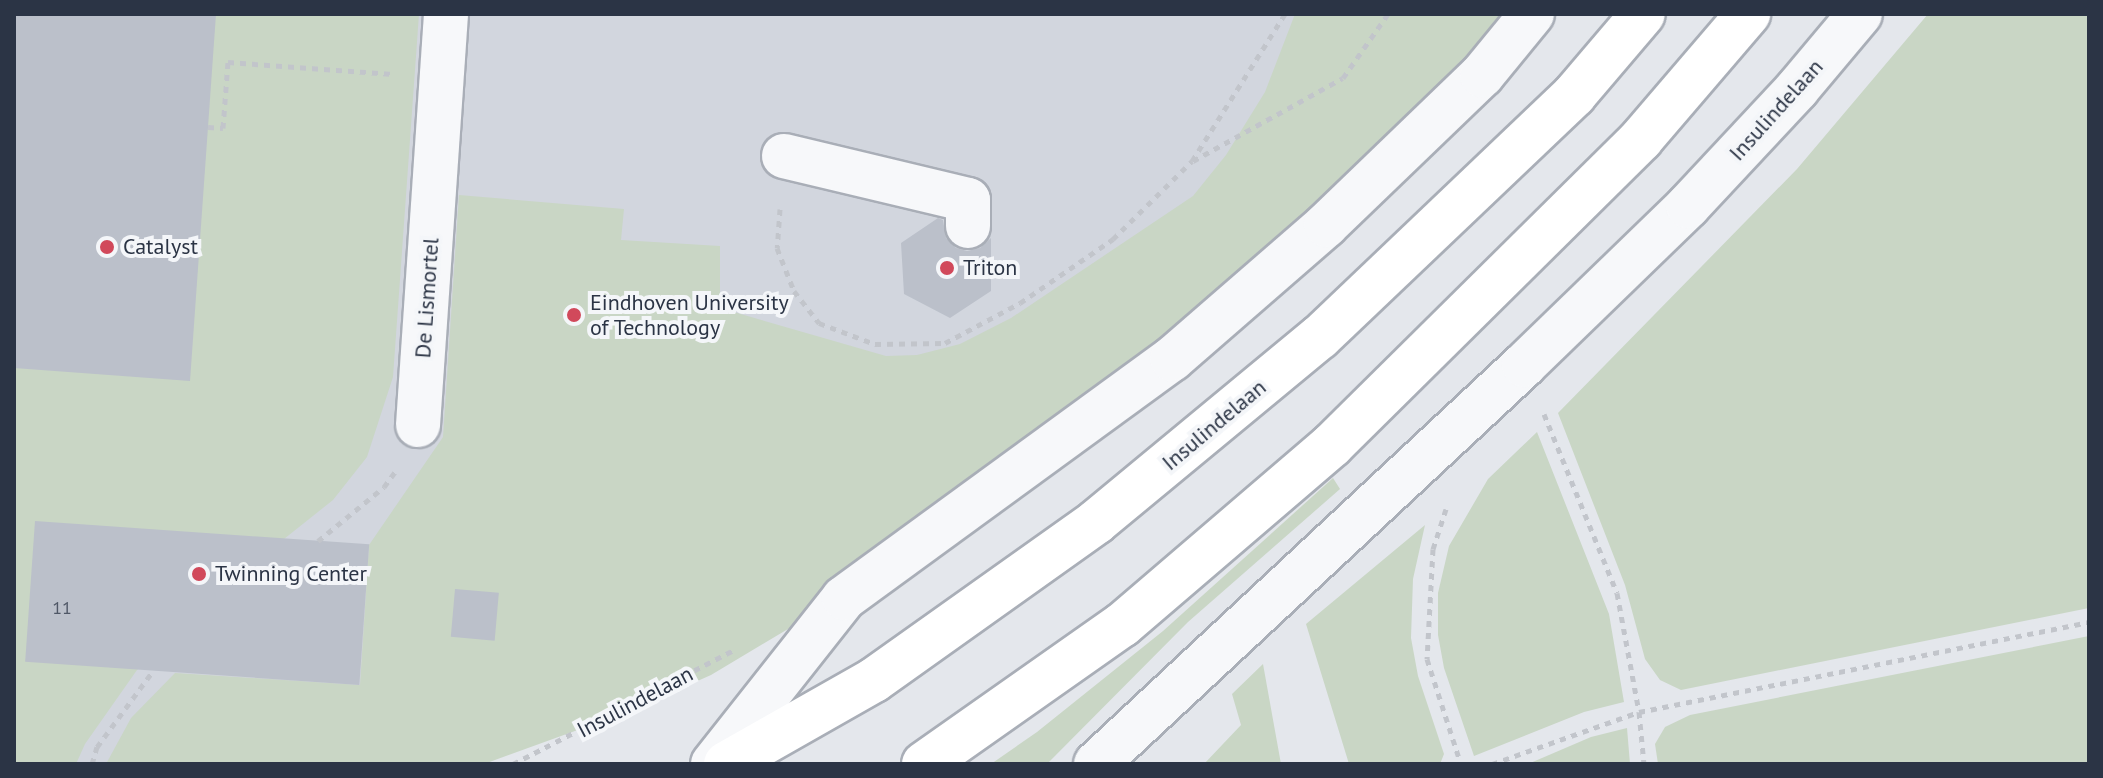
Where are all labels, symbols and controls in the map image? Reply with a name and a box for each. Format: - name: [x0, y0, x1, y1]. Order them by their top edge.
- street label: Insulindelaan: [1724, 54, 1828, 166]
- place label: Catalyst: [123, 234, 198, 260]
- street label: De Lismortel: [410, 237, 444, 359]
- marker: Catalyst: [98, 238, 116, 256]
- place label: Triton: [963, 255, 1017, 281]
- marker: Triton: [938, 259, 956, 277]
- place label: Eindhoven University of Technology: [590, 289, 789, 340]
- marker: Eindhoven University of Technology: [565, 306, 583, 324]
- street label: Insulindelaan: [1157, 374, 1271, 476]
- place label: Twinning Center: [215, 561, 367, 587]
- marker: Twinning Center: [190, 565, 208, 583]
- house number: 11: [52, 597, 72, 619]
- street label: Insulindelaan: [573, 660, 697, 744]

